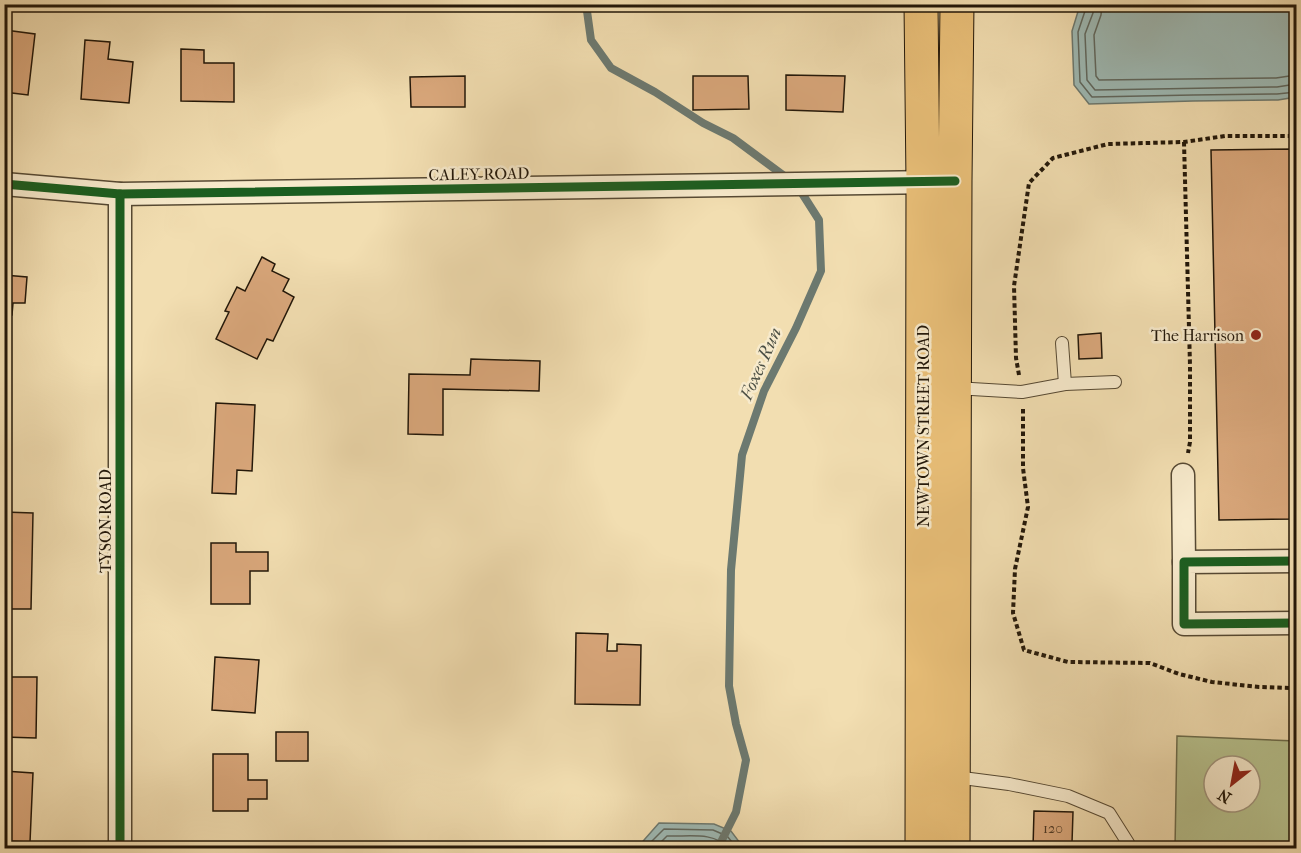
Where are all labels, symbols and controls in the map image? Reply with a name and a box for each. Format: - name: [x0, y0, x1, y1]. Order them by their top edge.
- street label: CALEY ROAD: [428, 164, 530, 184]
- water label: Foxes Run: [735, 325, 786, 404]
- street label: NEWTOWN STREET ROAD: [914, 325, 933, 527]
- place label: The Harrison: [1151, 326, 1245, 345]
- marker: The Harrison: [1249, 328, 1263, 342]
- street label: TYSON ROAD: [96, 469, 115, 573]
- north arrow: [1202, 754, 1262, 814]
- text: N: [1214, 785, 1235, 808]
- house number: 120: [1043, 820, 1063, 837]

